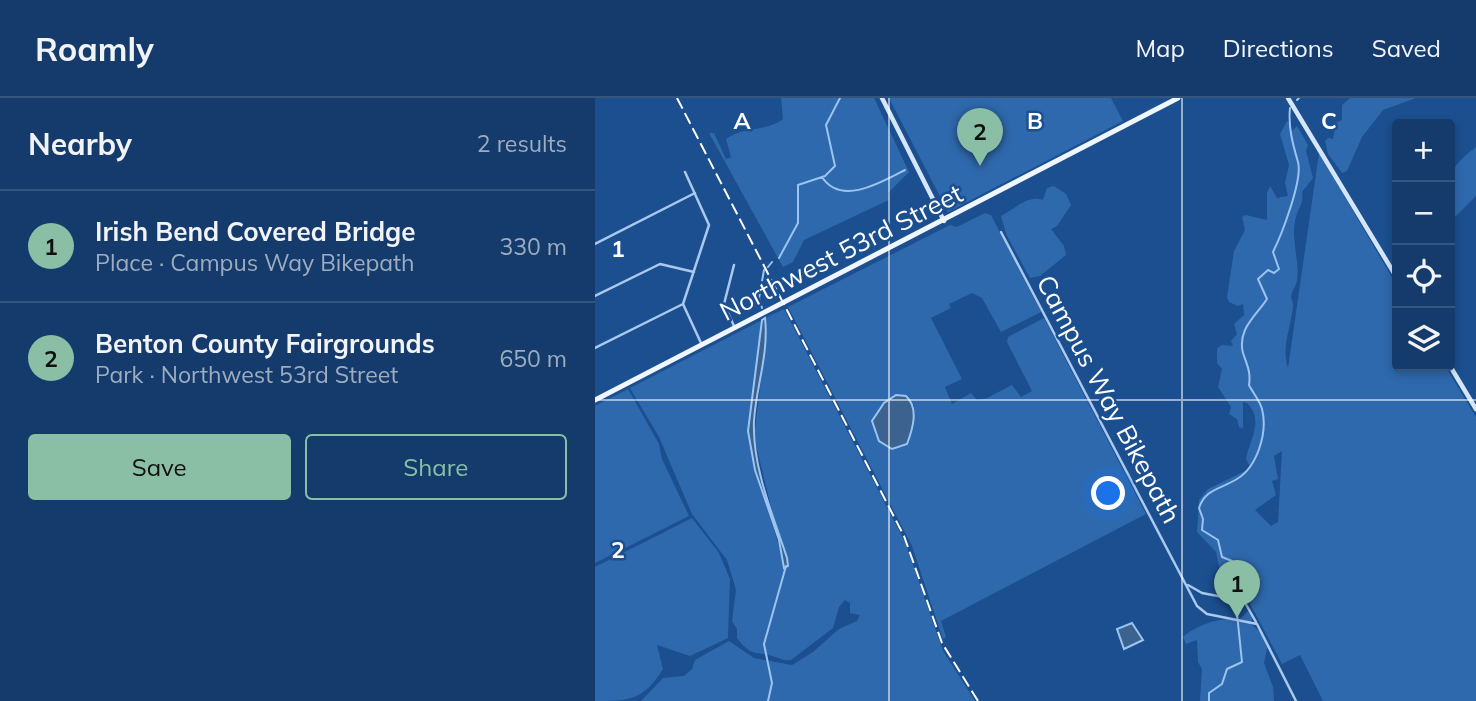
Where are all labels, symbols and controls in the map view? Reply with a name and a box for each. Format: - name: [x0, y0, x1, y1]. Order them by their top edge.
- text: Roamly: [35, 28, 154, 69]
- text: Map: [1135, 33, 1185, 63]
- text: Directions: [1223, 33, 1334, 63]
- text: Saved: [1372, 33, 1441, 63]
- text: A: [733, 106, 751, 135]
- text: B: [1027, 106, 1043, 135]
- text: C: [1321, 106, 1337, 135]
- pin: 2: [957, 108, 1003, 166]
- map controls: [1392, 119, 1455, 371]
- button: +: [1392, 119, 1455, 182]
- text: Nearby: [28, 125, 132, 163]
- text: 2 results: [477, 129, 567, 158]
- street label: Northwest 53rd Street: [714, 176, 968, 328]
- button: −: [1392, 182, 1455, 245]
- text: Irish Bend Covered Bridge: [95, 215, 415, 248]
- text: 1: [44, 232, 58, 261]
- text: 330 m: [499, 232, 567, 261]
- text: 1: [611, 234, 625, 263]
- button: locate: [1392, 245, 1455, 308]
- text: Place · Campus Way Bikepath: [95, 248, 415, 277]
- street label: Campus Way Bikepath: [1030, 269, 1188, 529]
- button: layers: [1392, 308, 1455, 371]
- text: Benton County Fairgrounds: [95, 327, 435, 360]
- text: 2: [44, 344, 58, 373]
- text: 650 m: [499, 344, 567, 373]
- text: Park · Northwest 53rd Street: [95, 360, 398, 389]
- button: Save: [28, 434, 291, 500]
- button: Share: [305, 434, 567, 500]
- your location: [1091, 476, 1125, 510]
- text: 2: [611, 535, 625, 564]
- pin: 1: [1214, 560, 1260, 618]

